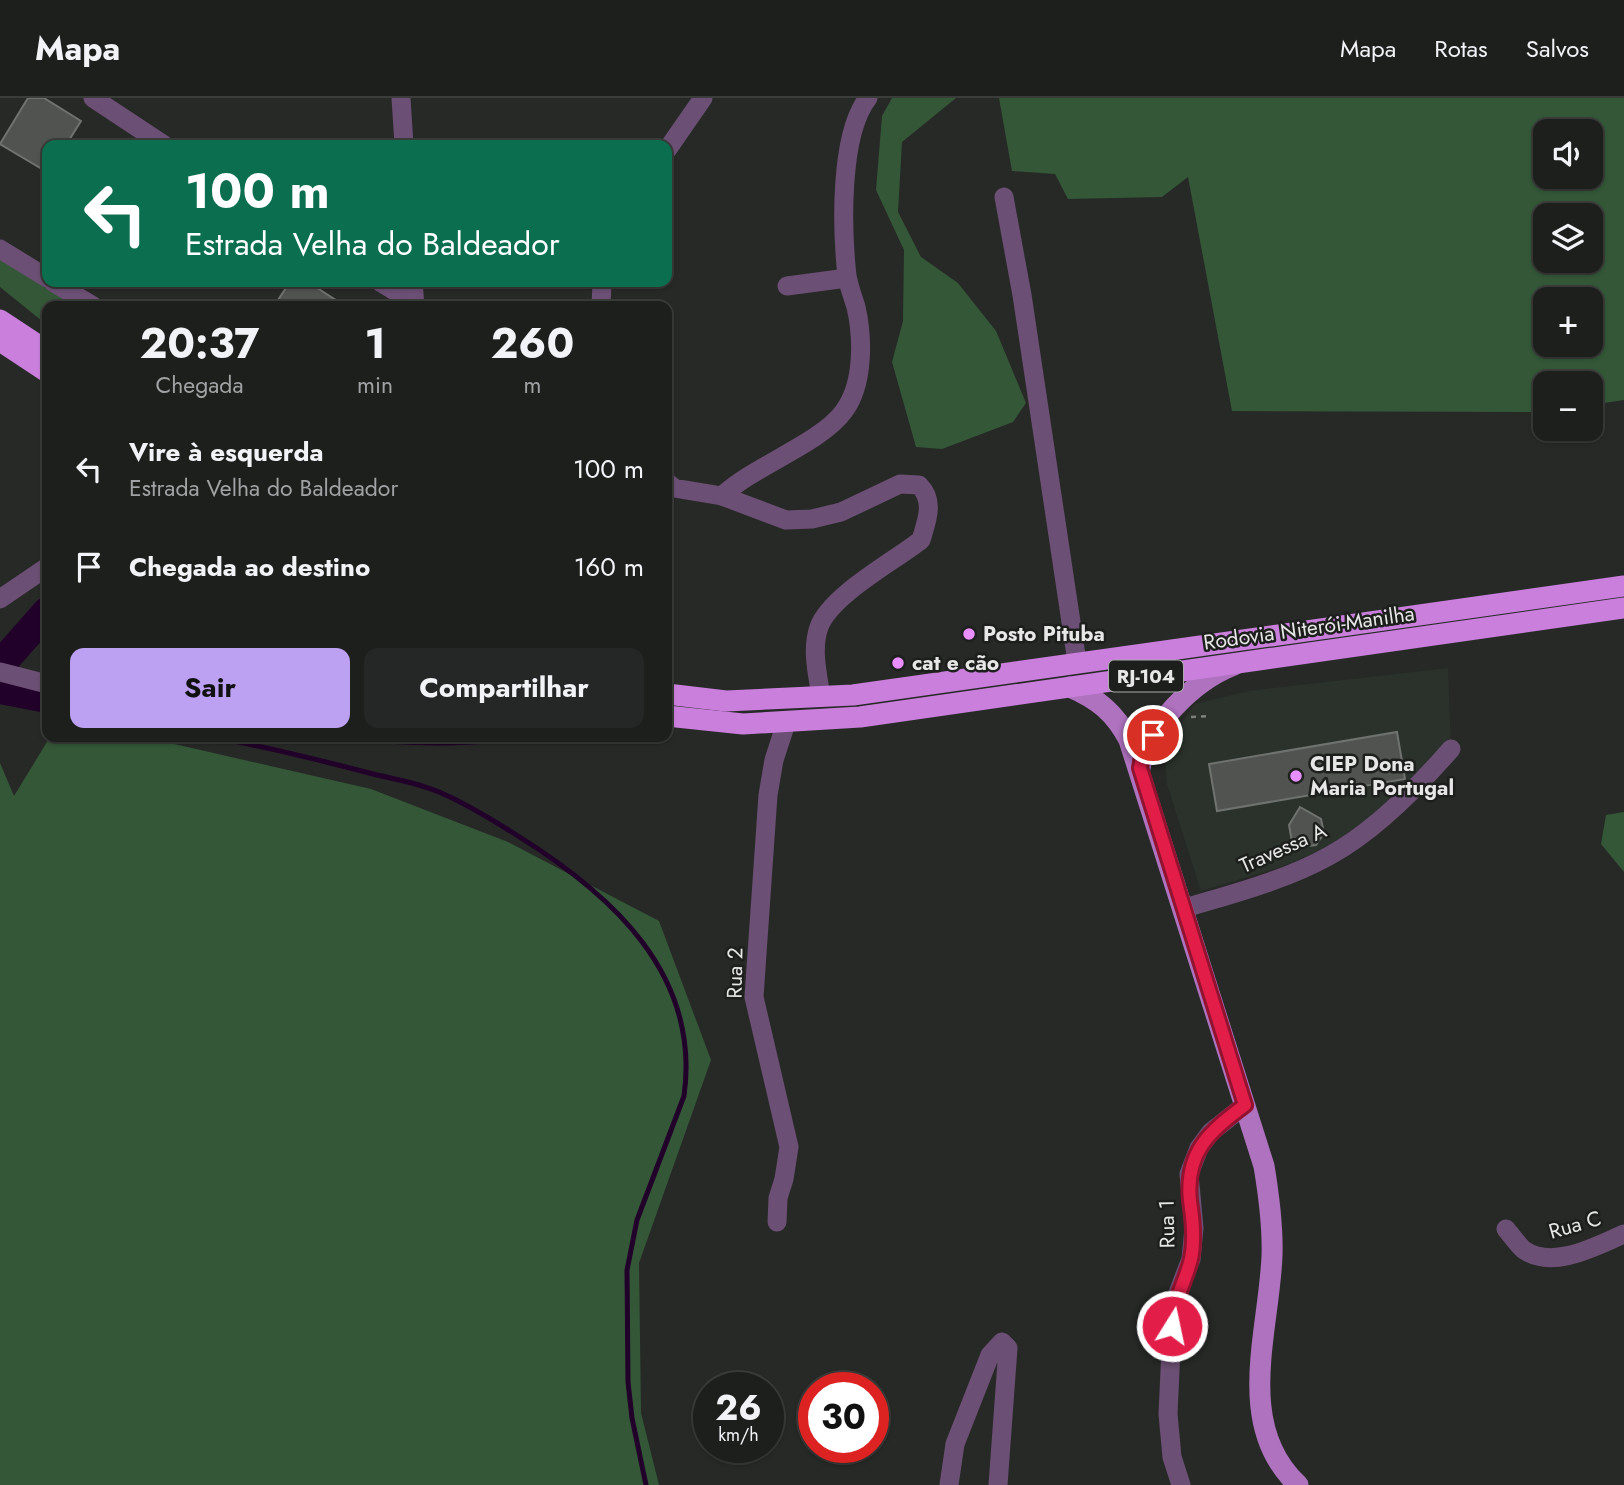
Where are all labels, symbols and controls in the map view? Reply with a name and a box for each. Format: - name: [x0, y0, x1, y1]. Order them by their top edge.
- text: Mapa: [35, 25, 120, 72]
- text: Mapa: [1340, 31, 1396, 66]
- text: Rotas: [1434, 31, 1488, 66]
- text: Salvos: [1526, 31, 1589, 66]
- map controls: [1533, 119, 1603, 441]
- button: sound: [1533, 119, 1603, 189]
- text: 100 m: [185, 156, 330, 226]
- icon: left: [70, 168, 161, 259]
- button: layers: [1533, 203, 1603, 273]
- text: Estrada Velha do Baldeador: [185, 221, 560, 267]
- button: +: [1533, 287, 1603, 357]
- text: 20:37: [140, 313, 259, 374]
- text: 1: [364, 313, 386, 374]
- text: 260: [491, 313, 574, 374]
- text: Chegada: [156, 368, 244, 402]
- text: min: [357, 368, 393, 402]
- text: m: [524, 368, 541, 402]
- button: −: [1533, 371, 1603, 441]
- text: Vire à esquerda: [129, 433, 324, 471]
- icon: left: [70, 450, 108, 488]
- text: 100 m: [573, 450, 644, 488]
- text: Estrada Velha do Baldeador: [129, 471, 398, 505]
- icon: arrive: [70, 548, 108, 586]
- text: Chegada ao destino: [129, 548, 370, 586]
- text: 160 m: [574, 548, 644, 586]
- street label: Rodovia Niterói-Manilha: [1202, 598, 1416, 658]
- place label: Posto Pituba: [983, 619, 1105, 649]
- marker: Posto Pituba: [961, 626, 977, 642]
- button: Sair: [70, 648, 350, 728]
- button: Compartilhar: [364, 648, 644, 728]
- place label: cat e cão: [912, 648, 999, 678]
- marker: cat e cão: [890, 655, 906, 671]
- road number: RJ-104: [1109, 660, 1183, 692]
- pin: [1123, 705, 1183, 765]
- icon: arrive: [1134, 716, 1172, 754]
- place label: CIEP Dona Maria Portugal: [1310, 749, 1454, 803]
- marker: CIEP Dona Maria Portugal: [1288, 768, 1304, 784]
- street label: Travessa A: [1235, 815, 1331, 880]
- street label: Rua 2: [720, 947, 750, 999]
- street label: Rua 1: [1152, 1199, 1182, 1249]
- street label: Rua C: [1545, 1203, 1605, 1247]
- position arrow: [1135, 1289, 1209, 1363]
- speed limit sign: 30: [798, 1372, 889, 1463]
- text: 26: [715, 1383, 762, 1433]
- text: km/h: [718, 1422, 759, 1448]

